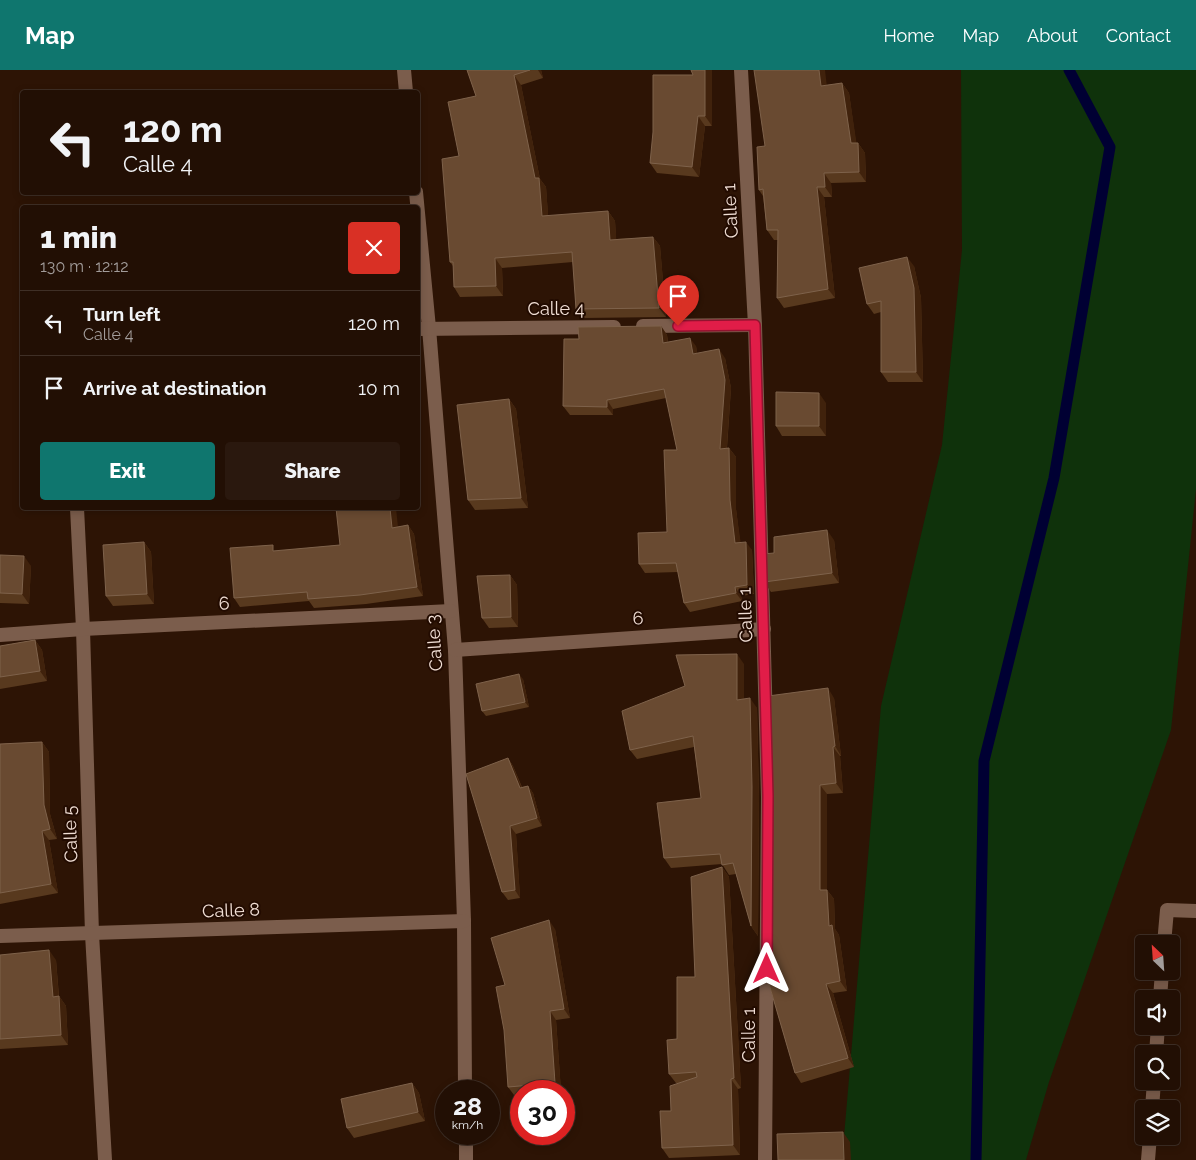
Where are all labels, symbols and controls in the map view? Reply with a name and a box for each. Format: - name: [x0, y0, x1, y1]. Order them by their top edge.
- text: Map: [25, 21, 75, 50]
- text: Home: [883, 25, 934, 46]
- text: Map: [962, 25, 999, 46]
- text: About: [1027, 25, 1078, 46]
- text: Contact: [1106, 25, 1171, 46]
- text: 120 m: [123, 109, 223, 150]
- icon: left: [40, 110, 105, 175]
- text: Calle 4: [123, 151, 193, 177]
- street label: Calle 1: [718, 183, 742, 239]
- text: 1 min: [40, 220, 117, 255]
- button: close: [348, 222, 400, 274]
- text: 130 m · 12:12: [40, 257, 129, 276]
- pin: [657, 275, 699, 326]
- icon: arrive: [664, 282, 692, 310]
- street label: Calle 4: [528, 298, 585, 319]
- text: Turn left: [83, 303, 160, 325]
- icon: left: [40, 309, 68, 337]
- text: 120 m: [348, 312, 400, 334]
- text: Calle 4: [83, 325, 134, 344]
- icon: arrive: [40, 374, 68, 402]
- text: Arrive at destination: [83, 377, 267, 399]
- text: 10 m: [358, 377, 400, 399]
- button: Exit: [40, 442, 215, 500]
- button: Share: [225, 442, 400, 500]
- street label: Calle 1: [734, 587, 756, 643]
- street label: 6: [218, 592, 230, 614]
- street label: 6: [632, 607, 644, 629]
- street label: Calle 3: [422, 614, 446, 672]
- street label: Calle 5: [59, 805, 81, 863]
- street label: Calle 8: [202, 898, 260, 922]
- north arrow: [1135, 935, 1180, 980]
- map controls: [1135, 935, 1180, 1145]
- position arrow: [740, 942, 792, 994]
- button: sound: [1135, 990, 1180, 1035]
- street label: Calle 1: [738, 1007, 759, 1062]
- button: search: [1135, 1045, 1180, 1090]
- speed limit sign: 30: [510, 1080, 575, 1145]
- text: 28: [453, 1091, 482, 1121]
- button: layers: [1135, 1100, 1180, 1145]
- text: km/h: [452, 1118, 483, 1132]

